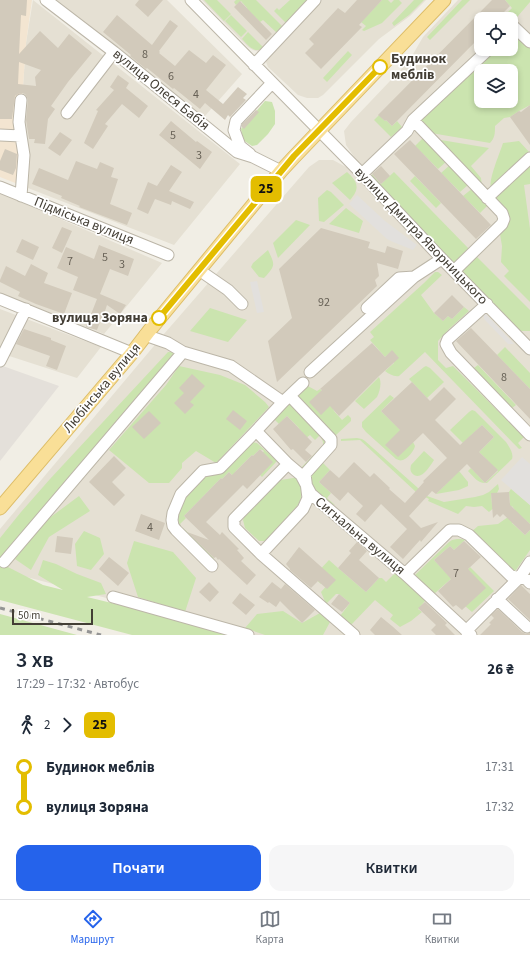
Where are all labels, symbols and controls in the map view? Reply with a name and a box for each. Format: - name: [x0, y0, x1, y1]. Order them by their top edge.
- map controls: [474, 12, 518, 108]
- button: locate: [474, 12, 518, 56]
- street label: вулиця Олеся Бабія: [108, 44, 214, 136]
- house number: 8: [142, 46, 148, 63]
- place label: Будинок меблів: [391, 49, 446, 85]
- marker: Будинок меблів: [372, 59, 388, 75]
- button: layers: [474, 64, 518, 108]
- house number: 6: [168, 68, 174, 85]
- house number: 4: [193, 86, 199, 103]
- house number: 5: [170, 127, 176, 144]
- house number: 3: [196, 147, 202, 164]
- street label: вулиця Дмитра Яворницького: [350, 163, 492, 309]
- line badge: 25: [248, 176, 284, 202]
- text: 25: [259, 179, 273, 199]
- street label: Підміська вулиця: [31, 192, 137, 250]
- house number: 5: [102, 249, 108, 266]
- house number: 7: [67, 253, 73, 270]
- house number: 3: [119, 256, 125, 273]
- house number: 92: [318, 294, 330, 311]
- place label: вулиця Зоряна: [52, 308, 148, 328]
- marker: вулиця Зоряна: [151, 310, 167, 326]
- street label: Любінська вулиця: [58, 339, 146, 437]
- house number: 8: [501, 369, 507, 386]
- street label: Сигнальна вулиця: [310, 492, 410, 580]
- house number: 4: [147, 519, 153, 536]
- house number: 7: [453, 565, 459, 582]
- scale bar: [12, 607, 93, 626]
- text: 50 m: [18, 608, 40, 623]
- text: 3 хв: [16, 644, 54, 676]
- text: 26 ₴: [487, 659, 514, 680]
- text: 17:29 – 17:32 · Автобус: [16, 675, 139, 693]
- icon: walk: [16, 714, 38, 736]
- icon: forward: [56, 714, 78, 736]
- text: 25: [92, 715, 107, 735]
- text: 2: [44, 716, 50, 734]
- text: Будинок меблів: [46, 757, 155, 778]
- text: 17:31: [485, 758, 514, 776]
- text: вулиця Зоряна: [46, 797, 149, 818]
- text: 17:32: [485, 798, 514, 816]
- button: Почати: [16, 845, 261, 891]
- button: Квитки: [269, 845, 514, 891]
- tab: Маршрут: [70, 908, 115, 947]
- tab: Карта: [256, 908, 284, 947]
- tab: Квитки: [425, 908, 460, 947]

